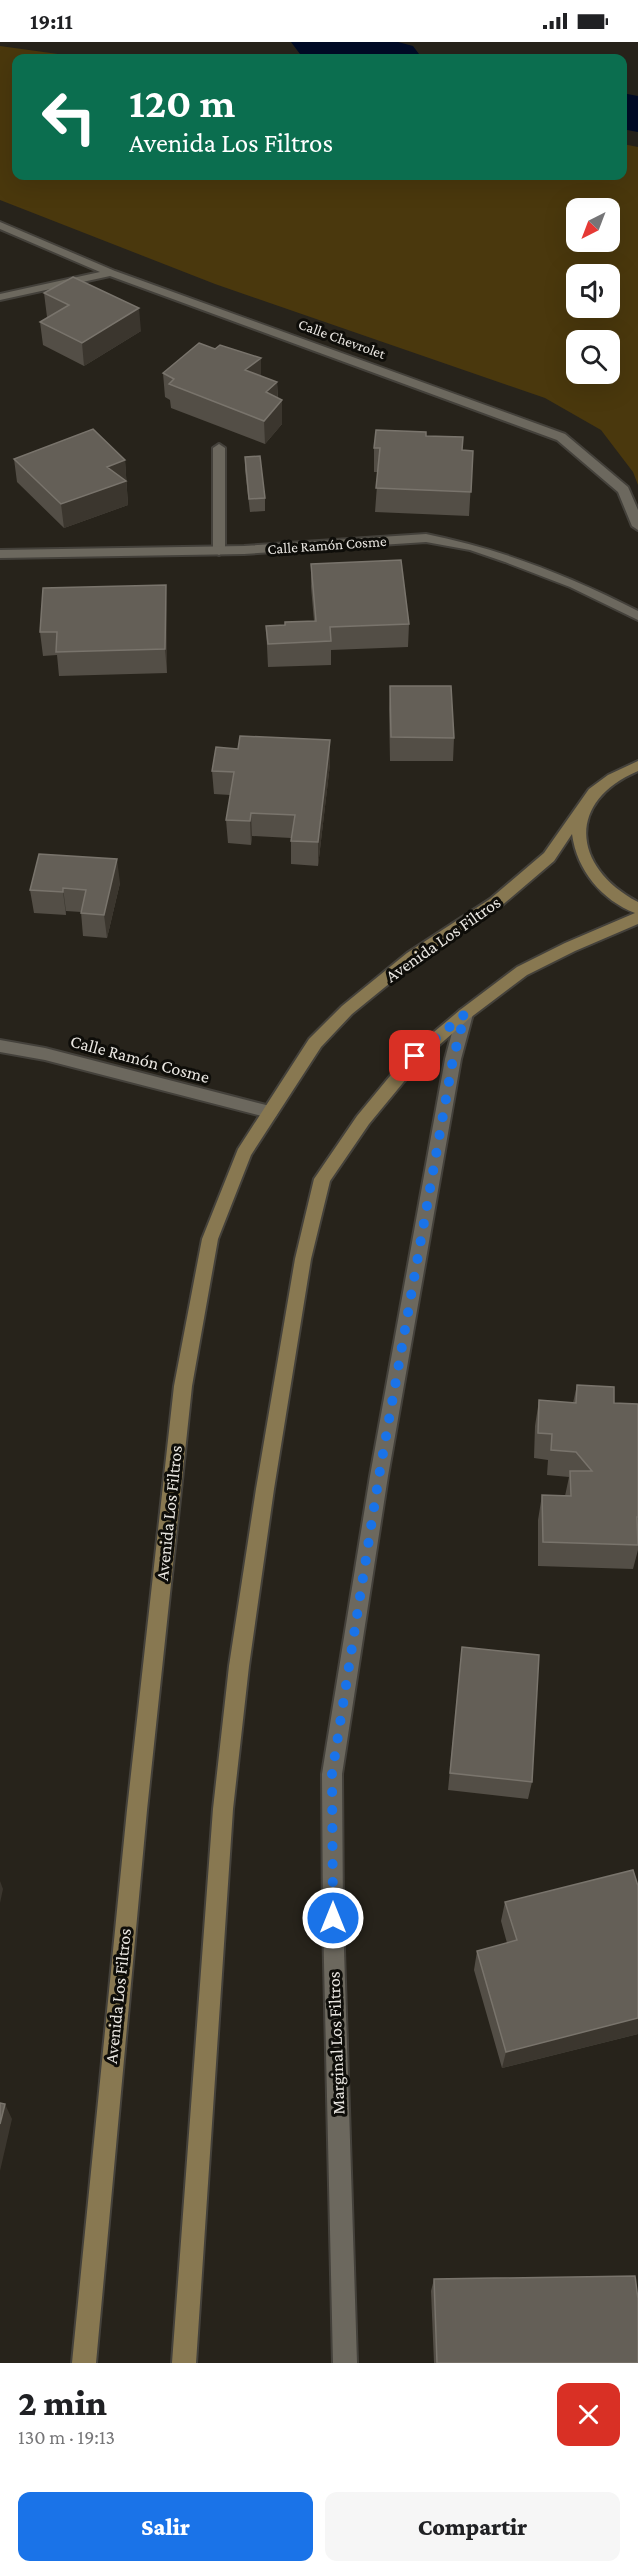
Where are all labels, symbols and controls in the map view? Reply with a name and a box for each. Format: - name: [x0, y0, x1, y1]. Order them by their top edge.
- text: 19:11: [30, 9, 73, 34]
- icon: left: [30, 78, 108, 156]
- text: 120 m: [129, 79, 235, 126]
- text: Avenida Los Filtros: [129, 128, 333, 158]
- north arrow: [566, 198, 620, 252]
- map controls: [566, 198, 620, 384]
- button: sound: [566, 264, 620, 318]
- street label: Calle Chevrolet: [296, 316, 389, 362]
- button: search: [566, 330, 620, 384]
- street label: Calle Ramón Cosme: [267, 533, 387, 557]
- street label: Avenida Los Filtros: [382, 892, 504, 986]
- pin: [389, 1030, 440, 1081]
- street label: Calle Ramón Cosme: [68, 1031, 212, 1087]
- icon: arrive: [398, 1039, 431, 1072]
- street label: Avenida Los Filtros: [152, 1444, 186, 1582]
- position arrow: [301, 1886, 365, 1950]
- street label: Avenida Los Filtros: [101, 1927, 135, 2065]
- street label: Marginal Los Filtros: [324, 1971, 348, 2115]
- text: 2 min: [18, 2383, 107, 2423]
- button: close: [557, 2383, 620, 2446]
- text: 130 m · 19:13: [18, 2426, 115, 2448]
- button: Salir: [18, 2492, 313, 2561]
- button: Compartir: [325, 2492, 620, 2561]

